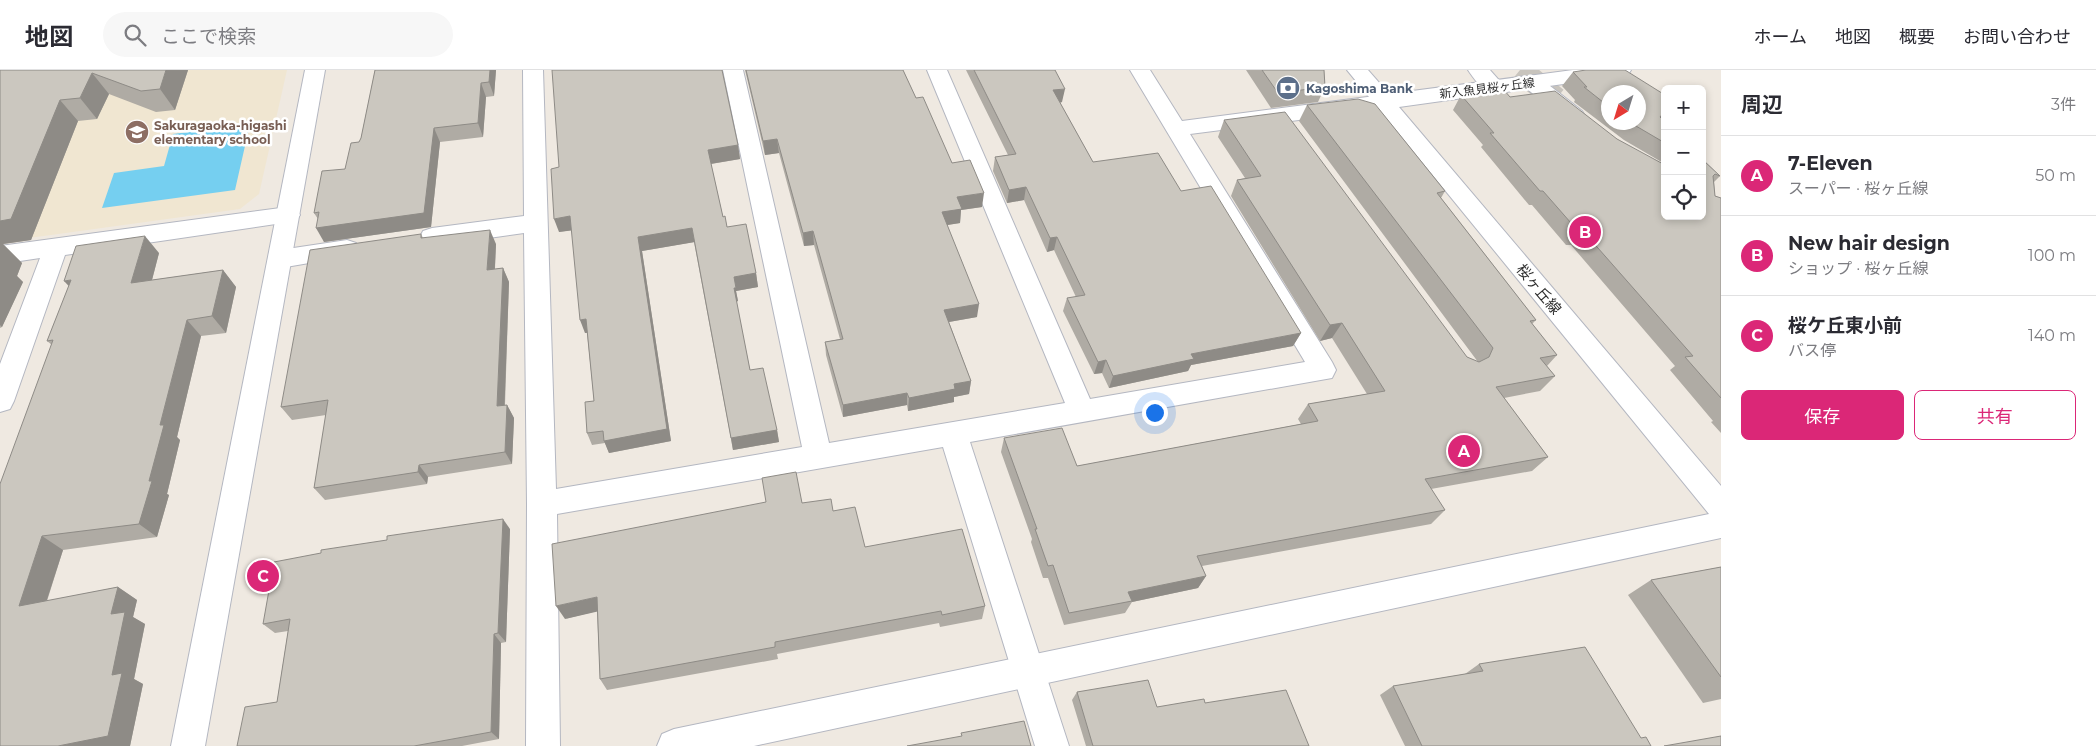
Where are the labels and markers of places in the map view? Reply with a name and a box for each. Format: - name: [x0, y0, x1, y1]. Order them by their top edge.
- bank icon: Kagoshima Bank: [1275, 75, 1301, 101]
- place label: Kagoshima Bank: [1306, 81, 1413, 96]
- place label: Sakuragaoka-higashi elementary school: [154, 118, 287, 147]
- school or university icon: Sakuragaoka-higashi elementary school: [124, 119, 150, 145]
- pin: B: [1569, 213, 1601, 251]
- pin: A: [1448, 432, 1480, 470]
- pin: C: [247, 557, 279, 595]

